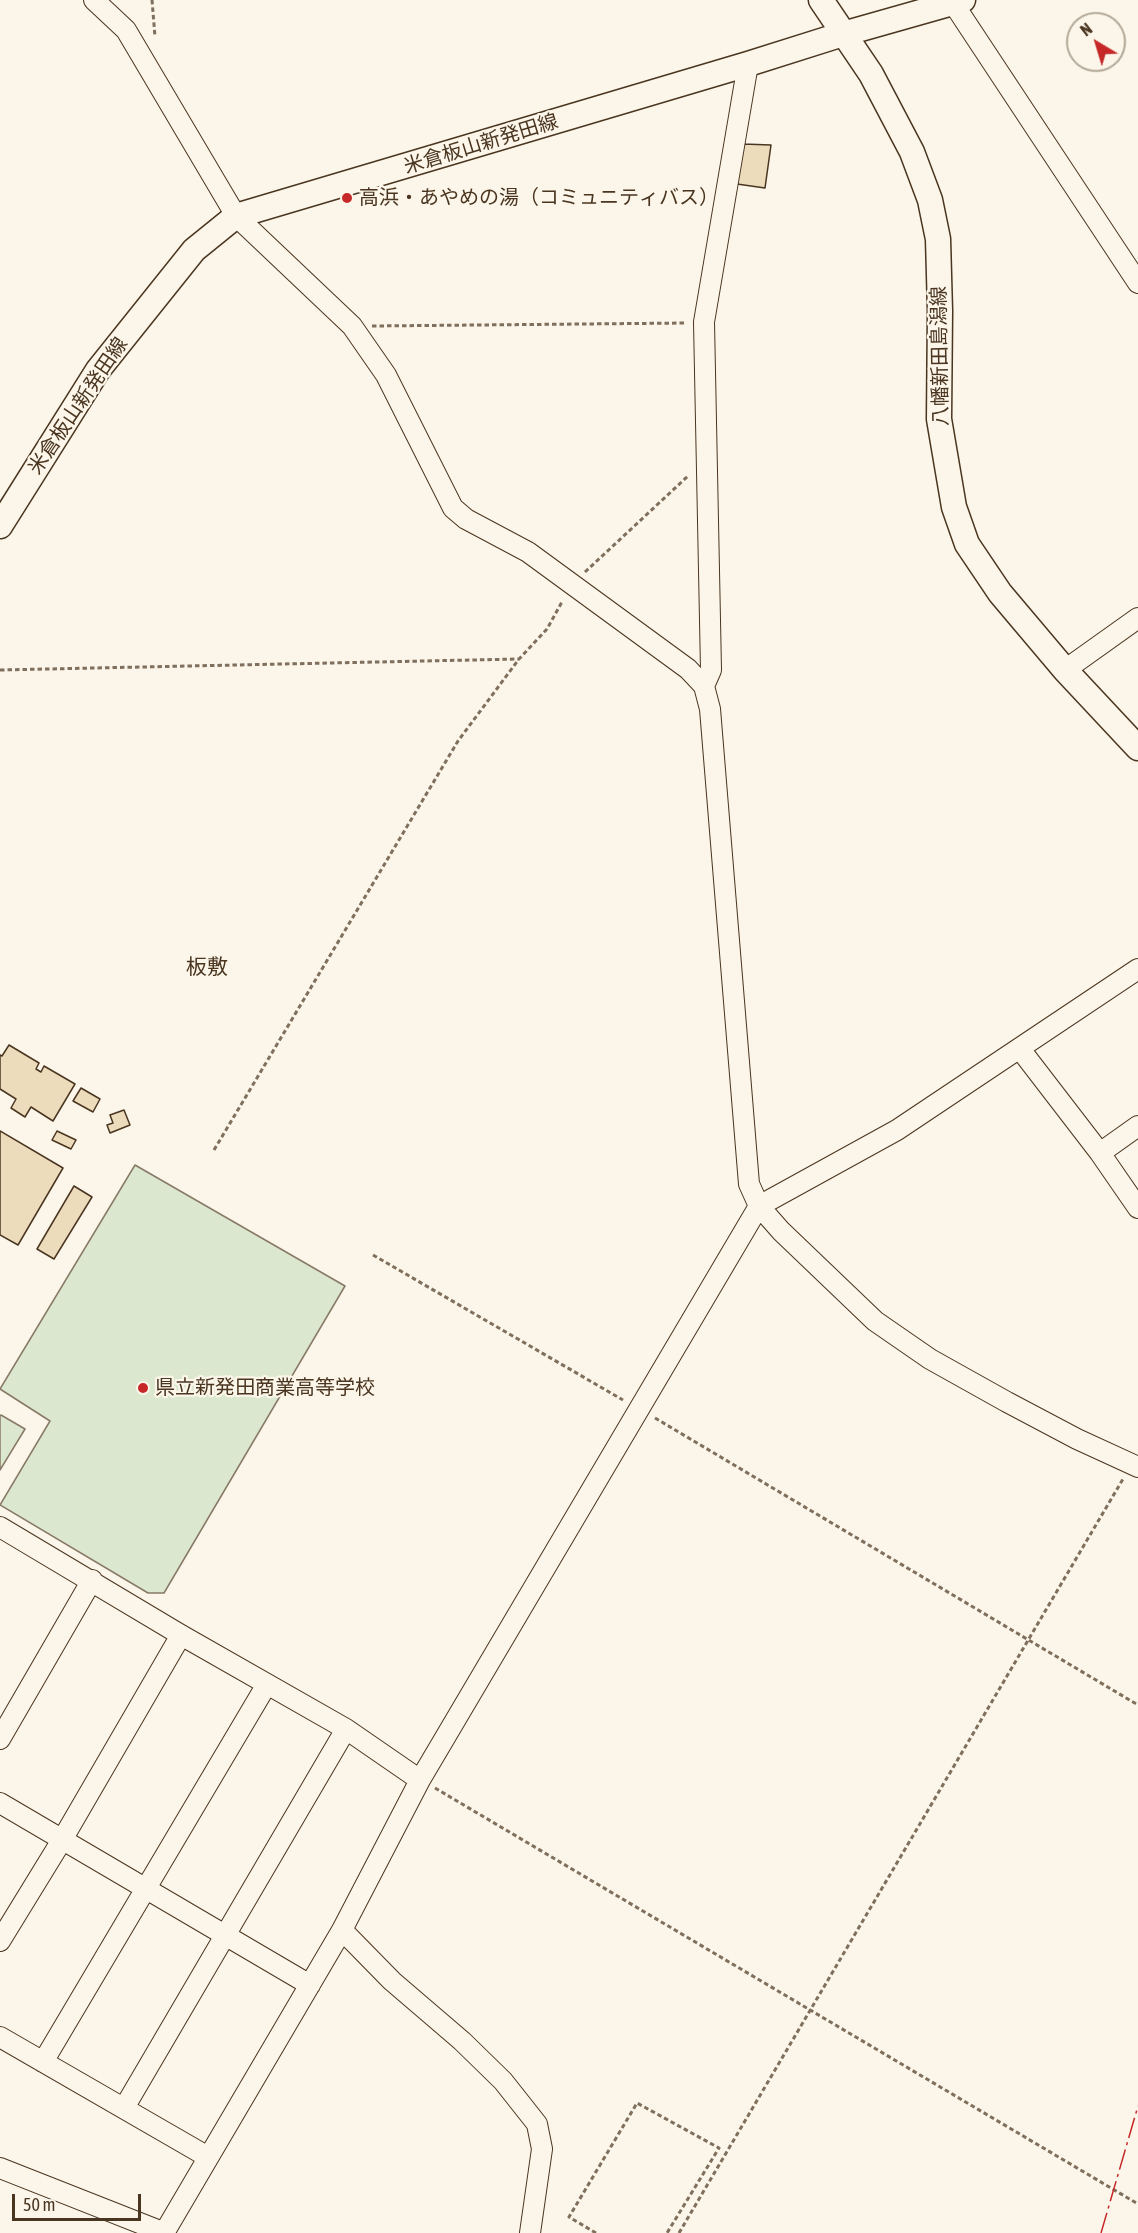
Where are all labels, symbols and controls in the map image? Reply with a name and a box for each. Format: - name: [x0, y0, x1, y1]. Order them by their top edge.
- north arrow: [1066, 12, 1126, 72]
- text: N: [1077, 19, 1095, 39]
- street label: 米倉板山新発田線: [401, 109, 561, 179]
- place label: 高浜・あやめの湯（コミュニティバス）: [359, 186, 719, 210]
- marker: 高浜・あやめの湯（コミュニティバス）: [340, 191, 354, 205]
- street label: 八幡新田島潟線: [927, 286, 953, 426]
- street label: 米倉板山新発田線: [23, 333, 133, 479]
- district label: 板敷: [186, 954, 228, 980]
- place label: 県立新発田商業高等学校: [155, 1376, 375, 1400]
- marker: 県立新発田商業高等学校: [136, 1381, 150, 1395]
- scale bar: [15, 2182, 144, 2220]
- text: 50 m: [23, 2194, 55, 2215]

